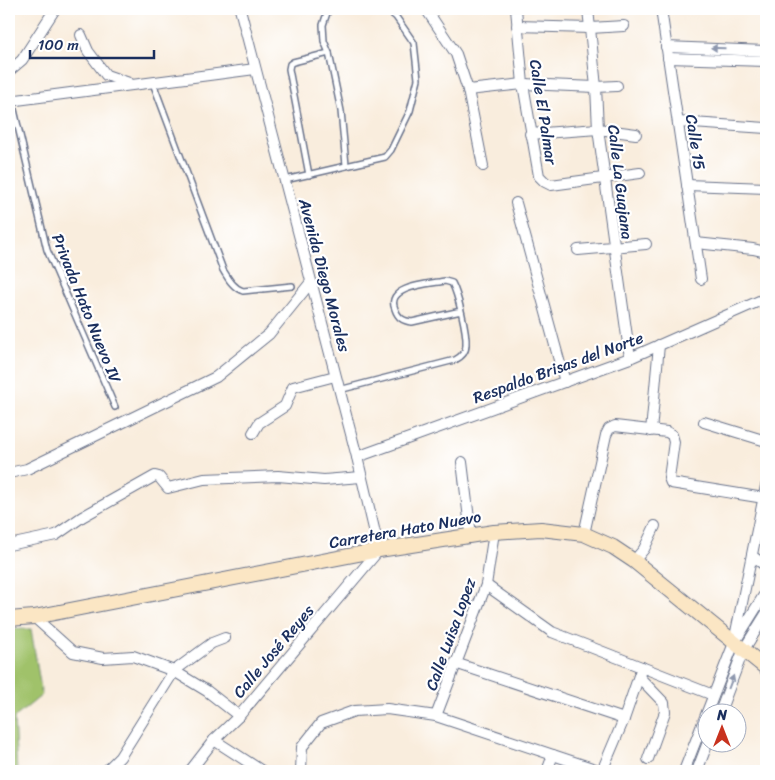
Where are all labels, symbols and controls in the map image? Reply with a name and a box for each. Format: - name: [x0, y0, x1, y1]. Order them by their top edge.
- scale bar: [30, 28, 154, 60]
- text: 100 m: [38, 32, 79, 58]
- one-way arrow: [709, 44, 725, 52]
- street label: Calle El Palmar: [521, 57, 566, 168]
- street label: Calle 15: [677, 112, 714, 172]
- street label: Calle La Guajana: [599, 123, 642, 241]
- street label: Avenida Diego Morales: [290, 194, 359, 356]
- street label: Privada Hato Nuevo IV: [43, 229, 130, 388]
- street label: Respaldo Brisas del Norte: [469, 323, 648, 412]
- street label: Carretera Hato Nuevo: [327, 502, 484, 557]
- street label: Calle Luisa Lopez: [417, 573, 484, 695]
- street label: Calle José Reyes: [225, 597, 322, 705]
- one-way arrow: [728, 674, 736, 689]
- north arrow: [698, 702, 748, 752]
- text: N: [716, 703, 727, 728]

